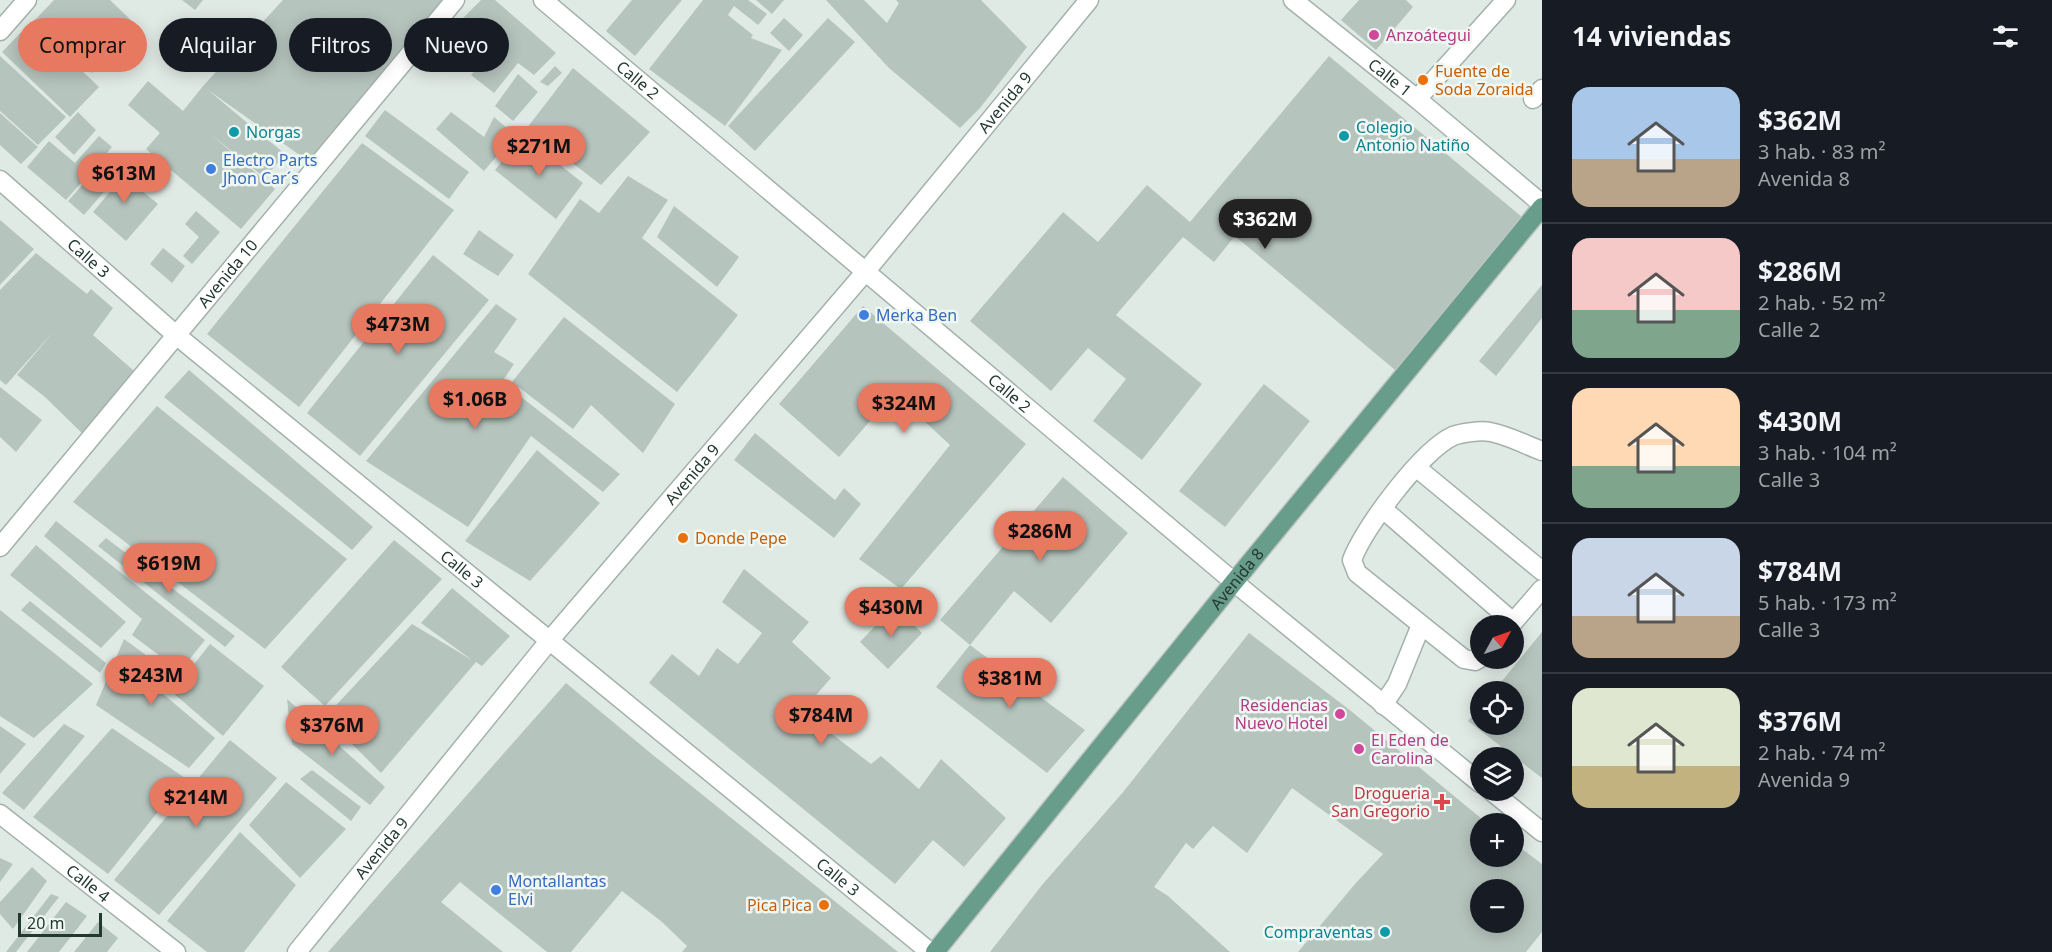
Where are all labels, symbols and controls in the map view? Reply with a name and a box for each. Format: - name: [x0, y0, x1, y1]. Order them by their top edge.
- chip: Comprar: [18, 18, 147, 72]
- chip: Alquilar: [159, 18, 277, 72]
- chip: Filtros: [289, 18, 392, 72]
- chip: Nuevo: [404, 18, 509, 72]
- text: 14 viviendas: [1572, 18, 1731, 54]
- icon: filters: [1989, 20, 2022, 53]
- place label: Anzoátegui: [1386, 24, 1471, 46]
- marker: Anzoátegui: [1367, 28, 1381, 42]
- street label: Calle 1: [1364, 53, 1416, 101]
- street label: Calle 2: [612, 55, 664, 104]
- place label: Fuente de Soda Zoraida: [1435, 60, 1533, 100]
- street label: Avenida 9: [973, 67, 1037, 138]
- marker: Fuente de Soda Zoraida: [1416, 73, 1430, 87]
- text: $362M: [1758, 102, 1842, 138]
- icon: home: [1620, 111, 1692, 183]
- place label: Colegio Antonio Natiño: [1356, 116, 1470, 156]
- place label: Norgas: [246, 121, 301, 143]
- marker: Norgas: [227, 125, 241, 139]
- pin: $271M: [497, 126, 581, 177]
- marker: Colegio Antonio Natiño: [1337, 129, 1351, 143]
- text: $271M: [507, 132, 571, 159]
- text: 3 hab. · 83 m²: [1758, 138, 1885, 165]
- place label: Electro Parts Jhon Car´s: [221, 149, 317, 189]
- pin: $613M: [82, 153, 166, 204]
- text: $613M: [92, 159, 156, 186]
- marker: Electro Parts Jhon Car´s: [204, 162, 218, 176]
- text: Avenida 8: [1758, 165, 1850, 192]
- pin: $362M: [1223, 199, 1307, 250]
- text: $362M: [1233, 205, 1297, 232]
- street label: Calle 3: [63, 233, 114, 283]
- street label: Avenida 10: [193, 234, 263, 312]
- text: $286M: [1758, 253, 1842, 289]
- icon: home: [1620, 262, 1692, 334]
- text: 2 hab. · 52 m²: [1758, 289, 1885, 316]
- pin: $473M: [356, 304, 440, 355]
- place label: Merka Ben: [876, 304, 957, 326]
- marker: Merka Ben: [857, 308, 871, 322]
- text: $473M: [366, 310, 430, 337]
- text: Calle 2: [1758, 316, 1820, 343]
- street label: Calle 2: [983, 369, 1036, 417]
- pin: $1.06B: [426, 379, 524, 430]
- pin: $324M: [862, 383, 946, 434]
- text: $1.06B: [443, 385, 507, 412]
- text: $324M: [872, 389, 936, 416]
- text: $430M: [1758, 403, 1842, 439]
- icon: home: [1620, 412, 1692, 484]
- street label: Avenida 9: [660, 439, 724, 509]
- text: 3 hab. · 104 m²: [1758, 439, 1897, 466]
- text: Calle 3: [1758, 466, 1820, 493]
- pin: $286M: [998, 511, 1082, 562]
- text: $286M: [1008, 517, 1072, 544]
- place label: Donde Pepe: [695, 527, 787, 549]
- marker: Donde Pepe: [676, 531, 690, 545]
- pin: $619M: [127, 543, 211, 594]
- street label: Avenida 8: [1205, 543, 1269, 614]
- street label: Calle 3: [436, 545, 488, 593]
- text: $619M: [137, 549, 201, 576]
- text: $784M: [1758, 553, 1842, 589]
- icon: home: [1620, 562, 1692, 634]
- pin: $430M: [849, 587, 933, 638]
- text: 5 hab. · 173 m²: [1758, 589, 1897, 616]
- text: $430M: [859, 593, 923, 620]
- north arrow: [1470, 615, 1524, 669]
- map controls: [1470, 615, 1524, 933]
- text: Calle 3: [1758, 616, 1820, 643]
- pin: $243M: [109, 655, 193, 706]
- pin: $381M: [968, 658, 1052, 709]
- text: $243M: [119, 661, 183, 688]
- text: $381M: [978, 664, 1042, 691]
- button: locate: [1470, 681, 1524, 735]
- place label: Residencias Nuevo Hotel: [1235, 694, 1328, 734]
- pin: $784M: [779, 695, 863, 746]
- text: $784M: [789, 701, 853, 728]
- text: $376M: [1758, 703, 1842, 739]
- pin: $376M: [290, 705, 374, 756]
- marker: Residencias Nuevo Hotel: [1333, 707, 1347, 721]
- text: $376M: [300, 711, 364, 738]
- icon: home: [1620, 712, 1692, 784]
- place label: El Eden de Carolina: [1371, 729, 1449, 769]
- text: 2 hab. · 74 m²: [1758, 739, 1885, 766]
- marker: El Eden de Carolina: [1352, 742, 1366, 756]
- button: layers: [1470, 747, 1524, 801]
- text: Avenida 9: [1758, 766, 1850, 793]
- pin: $214M: [154, 777, 238, 828]
- place label: Drogueria San Gregorio: [1331, 782, 1430, 822]
- text: $214M: [164, 783, 228, 810]
- marker: Drogueria San Gregorio: [1435, 795, 1449, 809]
- street label: Avenida 9: [350, 812, 413, 883]
- button: +: [1470, 813, 1524, 867]
- street label: Calle 3: [812, 853, 864, 901]
- street label: Calle 4: [62, 859, 114, 907]
- place label: Montallantas Elvi: [508, 870, 606, 910]
- button: −: [1470, 879, 1524, 933]
- marker: Montallantas Elvi: [489, 883, 503, 897]
- place label: Pica Pica: [747, 894, 812, 916]
- marker: Pica Pica: [817, 898, 831, 912]
- scale bar: [18, 910, 102, 938]
- text: 20 m: [27, 912, 64, 934]
- place label: Compraventas: [1264, 921, 1373, 943]
- marker: Compraventas: [1378, 925, 1392, 939]

